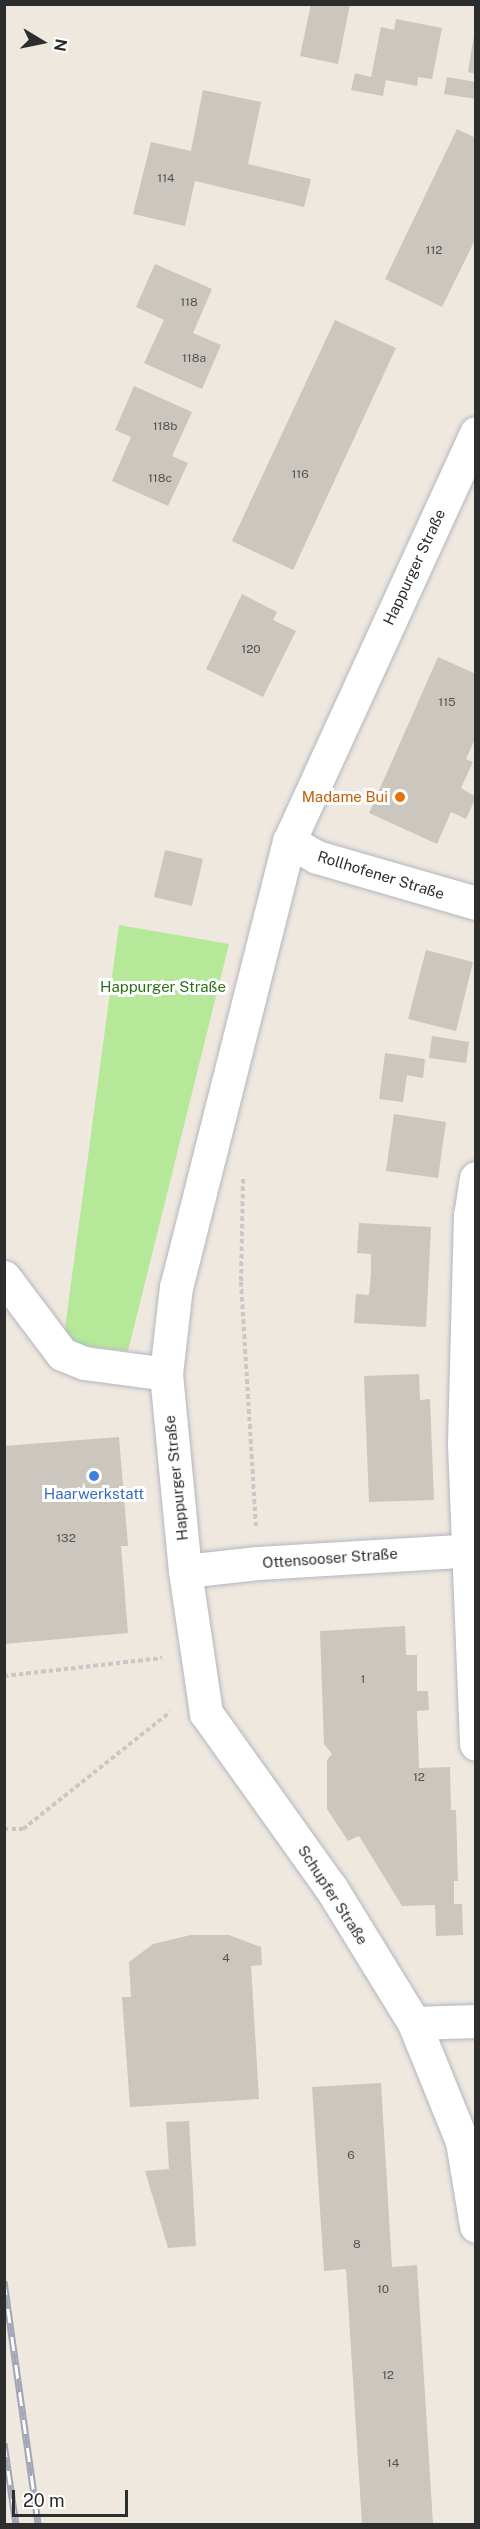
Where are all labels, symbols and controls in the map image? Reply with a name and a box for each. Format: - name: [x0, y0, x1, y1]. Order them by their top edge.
- north arrow: [12, 12, 72, 72]
- text: N: [50, 37, 71, 53]
- house number: 114: [157, 172, 175, 186]
- house number: 112: [426, 244, 442, 258]
- house number: 118: [180, 296, 198, 310]
- house number: 118a: [182, 352, 206, 366]
- house number: 118b: [153, 420, 177, 434]
- house number: 116: [291, 468, 309, 482]
- house number: 118c: [148, 472, 172, 486]
- street label: Happurger Straße: [379, 506, 449, 628]
- house number: 120: [241, 643, 261, 657]
- house number: 115: [438, 696, 456, 710]
- place label: Madame Bui: [302, 788, 388, 806]
- marker: Madame Bui: [393, 790, 407, 804]
- street label: Rollhofener Straße: [315, 847, 447, 903]
- park label: Happurger Straße: [100, 978, 226, 996]
- street label: Happurger Straße: [160, 1414, 192, 1542]
- marker: Haarwerkstatt: [87, 1469, 101, 1483]
- place label: Haarwerkstatt: [44, 1485, 144, 1503]
- house number: 132: [56, 1532, 76, 1546]
- street label: Ottensooser Straße: [262, 1544, 398, 1572]
- house number: 1: [361, 1673, 365, 1687]
- house number: 12: [413, 1771, 425, 1785]
- street label: Schupfer Straße: [294, 1842, 372, 1948]
- house number: 4: [222, 1952, 230, 1966]
- house number: 6: [347, 2149, 355, 2163]
- house number: 8: [353, 2238, 361, 2252]
- house number: 10: [377, 2283, 389, 2297]
- house number: 12: [382, 2369, 394, 2383]
- house number: 14: [387, 2457, 399, 2471]
- scale bar: [15, 2478, 130, 2516]
- text: 20 m: [23, 2490, 65, 2511]

